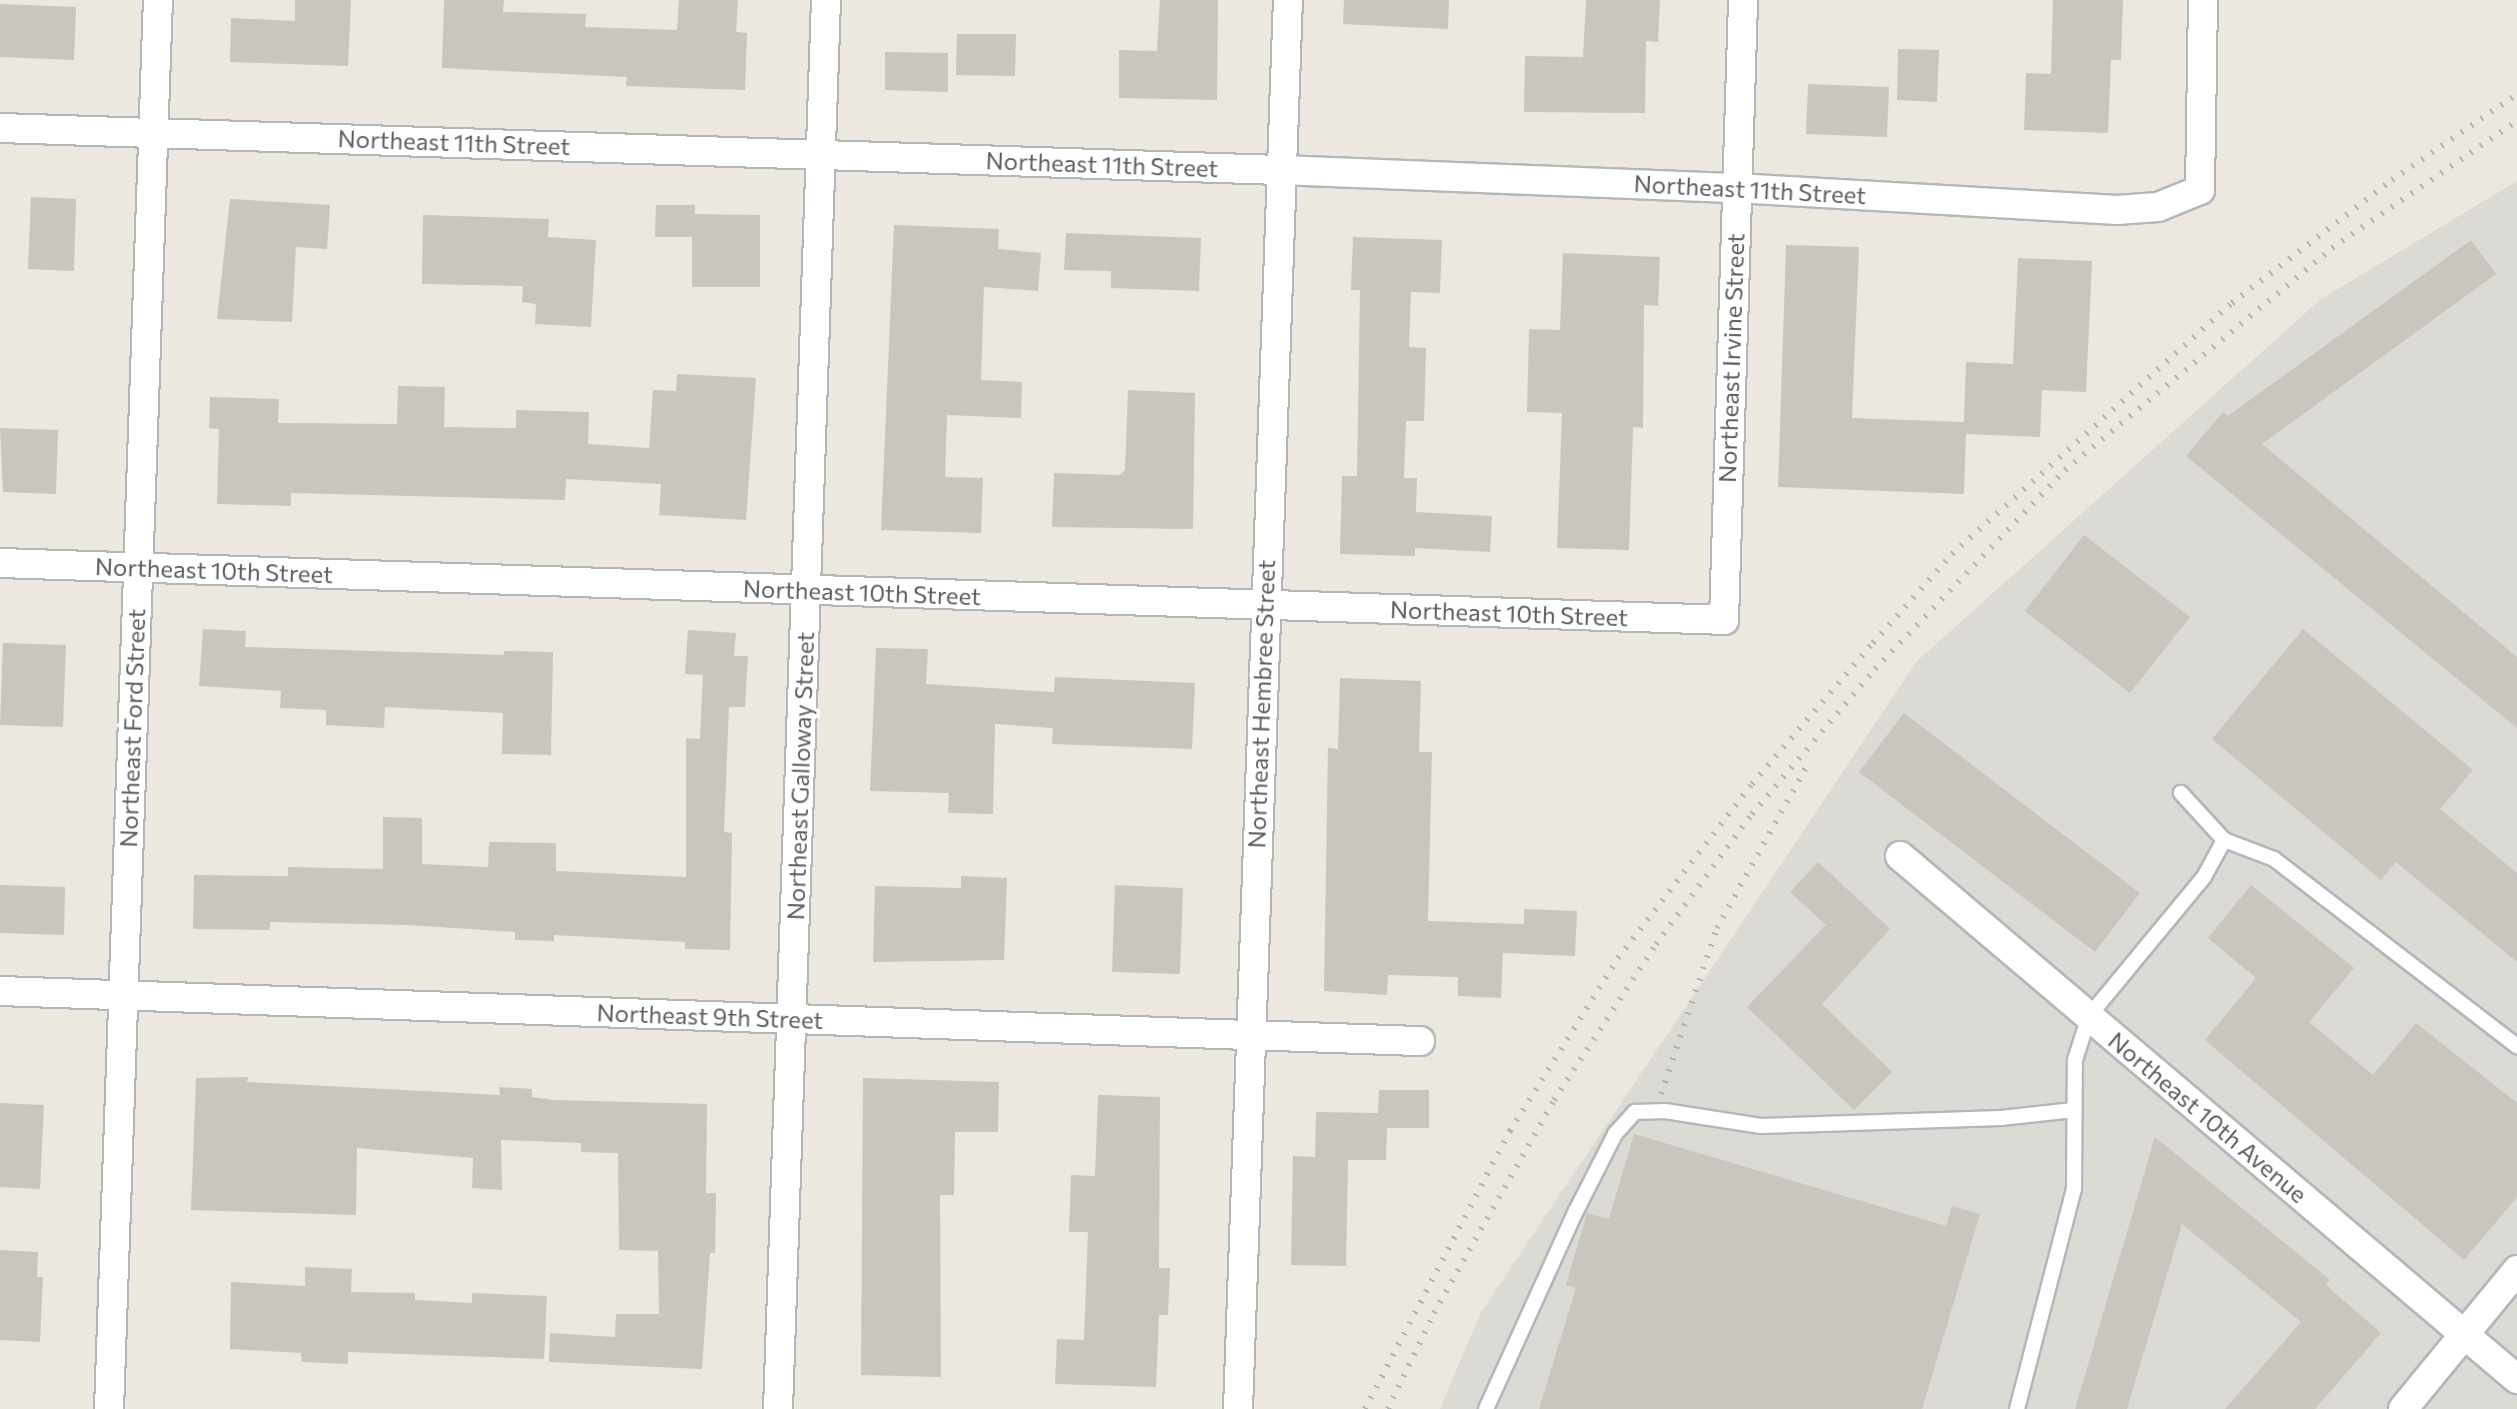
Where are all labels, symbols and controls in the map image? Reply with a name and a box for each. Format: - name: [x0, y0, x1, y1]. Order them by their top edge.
- street label: Northeast 11th Street: [337, 124, 571, 160]
- street label: Northeast 11th Street: [985, 146, 1219, 182]
- street label: Northeast 11th Street: [1633, 169, 1867, 209]
- street label: Northeast Irvine Street: [1712, 233, 1750, 483]
- street label: Northeast 10th Street: [95, 551, 333, 589]
- street label: Northeast Hembree Street: [1242, 559, 1280, 849]
- street label: Northeast 10th Street: [743, 573, 981, 611]
- street label: Northeast 10th Street: [1390, 594, 1628, 632]
- street label: Northeast Ford Street: [113, 608, 151, 848]
- street label: Northeast Galloway Street: [781, 631, 819, 921]
- street label: Northeast 9th Street: [596, 998, 824, 1034]
- street label: Northeast 10th Avenue: [2103, 1026, 2313, 1208]

